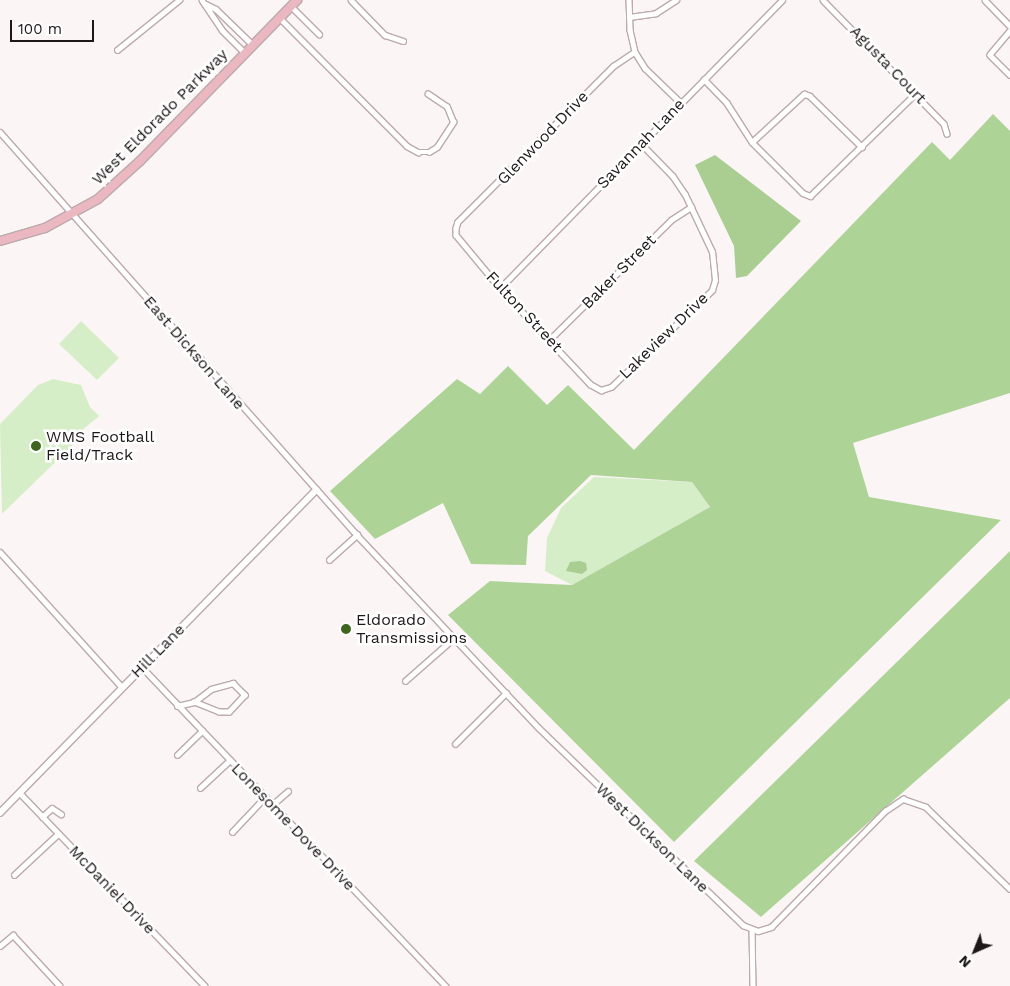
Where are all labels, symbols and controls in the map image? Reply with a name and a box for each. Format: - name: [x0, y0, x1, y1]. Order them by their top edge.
- scale bar: [12, 10, 96, 42]
- text: 100 m: [18, 20, 62, 38]
- street label: Agusta Court: [846, 22, 930, 108]
- street label: West Eldorado Parkway: [88, 45, 232, 189]
- street label: Glenwood Drive: [493, 87, 593, 189]
- street label: Savannah Lane: [593, 95, 689, 193]
- street label: Baker Street: [578, 231, 660, 313]
- street label: Fulton Street: [482, 268, 566, 356]
- street label: Lakeview Drive: [615, 289, 713, 383]
- street label: East Dickson Lane: [139, 292, 249, 414]
- place label: WMS Football Field/Track: [46, 427, 154, 465]
- marker: WMS Football Field/Track: [30, 440, 42, 452]
- place label: Eldorado Transmissions: [356, 610, 467, 648]
- street label: Hill Lane: [127, 620, 189, 682]
- marker: Eldorado Transmissions: [340, 623, 352, 635]
- street label: Lonesome Dove Drive: [227, 759, 359, 895]
- street label: West Dickson Lane: [592, 779, 712, 897]
- street label: McDaniel Drive: [65, 841, 159, 939]
- north arrow: [950, 926, 1000, 976]
- text: N: [955, 952, 974, 971]

